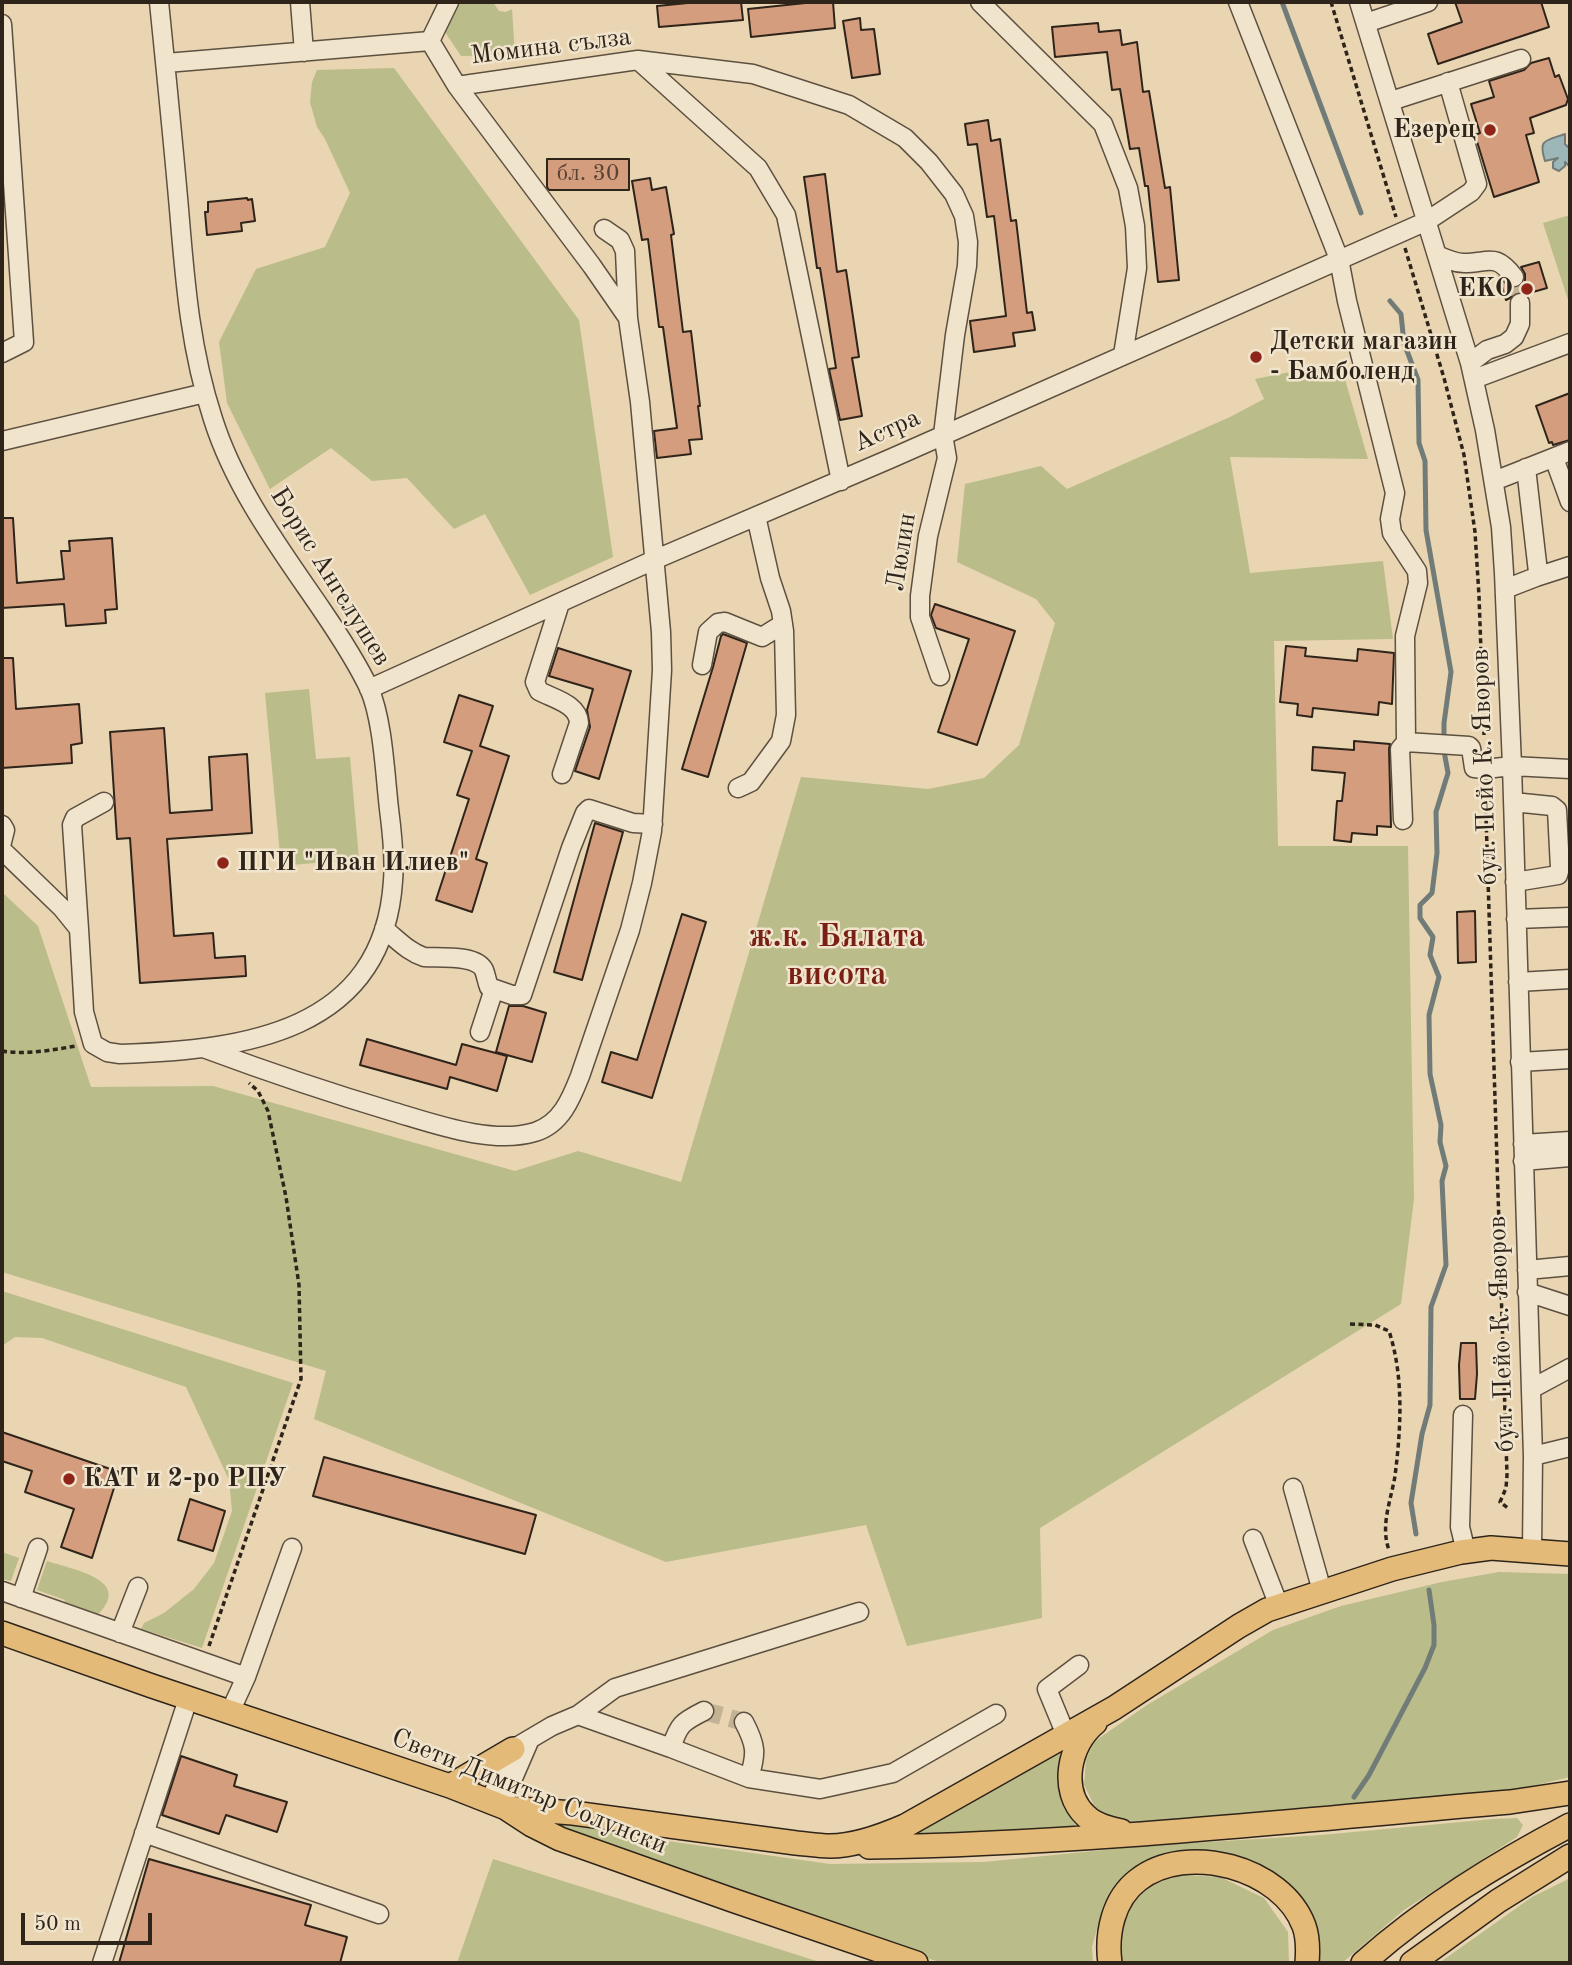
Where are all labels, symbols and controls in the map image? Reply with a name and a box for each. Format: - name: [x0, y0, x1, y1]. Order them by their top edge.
- street label: Момина сълза: [469, 22, 633, 72]
- place label: Езерец: [1393, 114, 1476, 146]
- marker: Езерец: [1482, 122, 1498, 138]
- house number: бл. 30: [557, 160, 619, 188]
- place label: EKO: [1458, 273, 1513, 305]
- marker: EKO: [1519, 281, 1535, 297]
- place label: Детски магазин - Бамболенд: [1270, 326, 1458, 388]
- marker: Детски магазин - Бамболенд: [1248, 349, 1264, 365]
- street label: Астра: [849, 403, 925, 459]
- street label: Борис Ангелушев: [263, 482, 397, 672]
- street label: Люлин: [880, 511, 924, 593]
- street label: бул. Пейо К. Яворов: [1465, 648, 1505, 886]
- place label: ПГИ "Иван Илиев": [237, 847, 469, 879]
- marker: ПГИ "Иван Илиев": [215, 855, 231, 871]
- district label: ж.к. Бялата висота: [749, 917, 925, 995]
- street label: бул. Пейо К. Яворов: [1482, 1215, 1522, 1453]
- place label: КАТ и 2-ро РПУ: [83, 1463, 286, 1495]
- marker: КАТ и 2-ро РПУ: [61, 1471, 77, 1487]
- street label: Свети Димитър Солунски: [387, 1722, 671, 1862]
- scale bar: [24, 1898, 156, 1942]
- text: 50 m: [34, 1914, 81, 1935]

